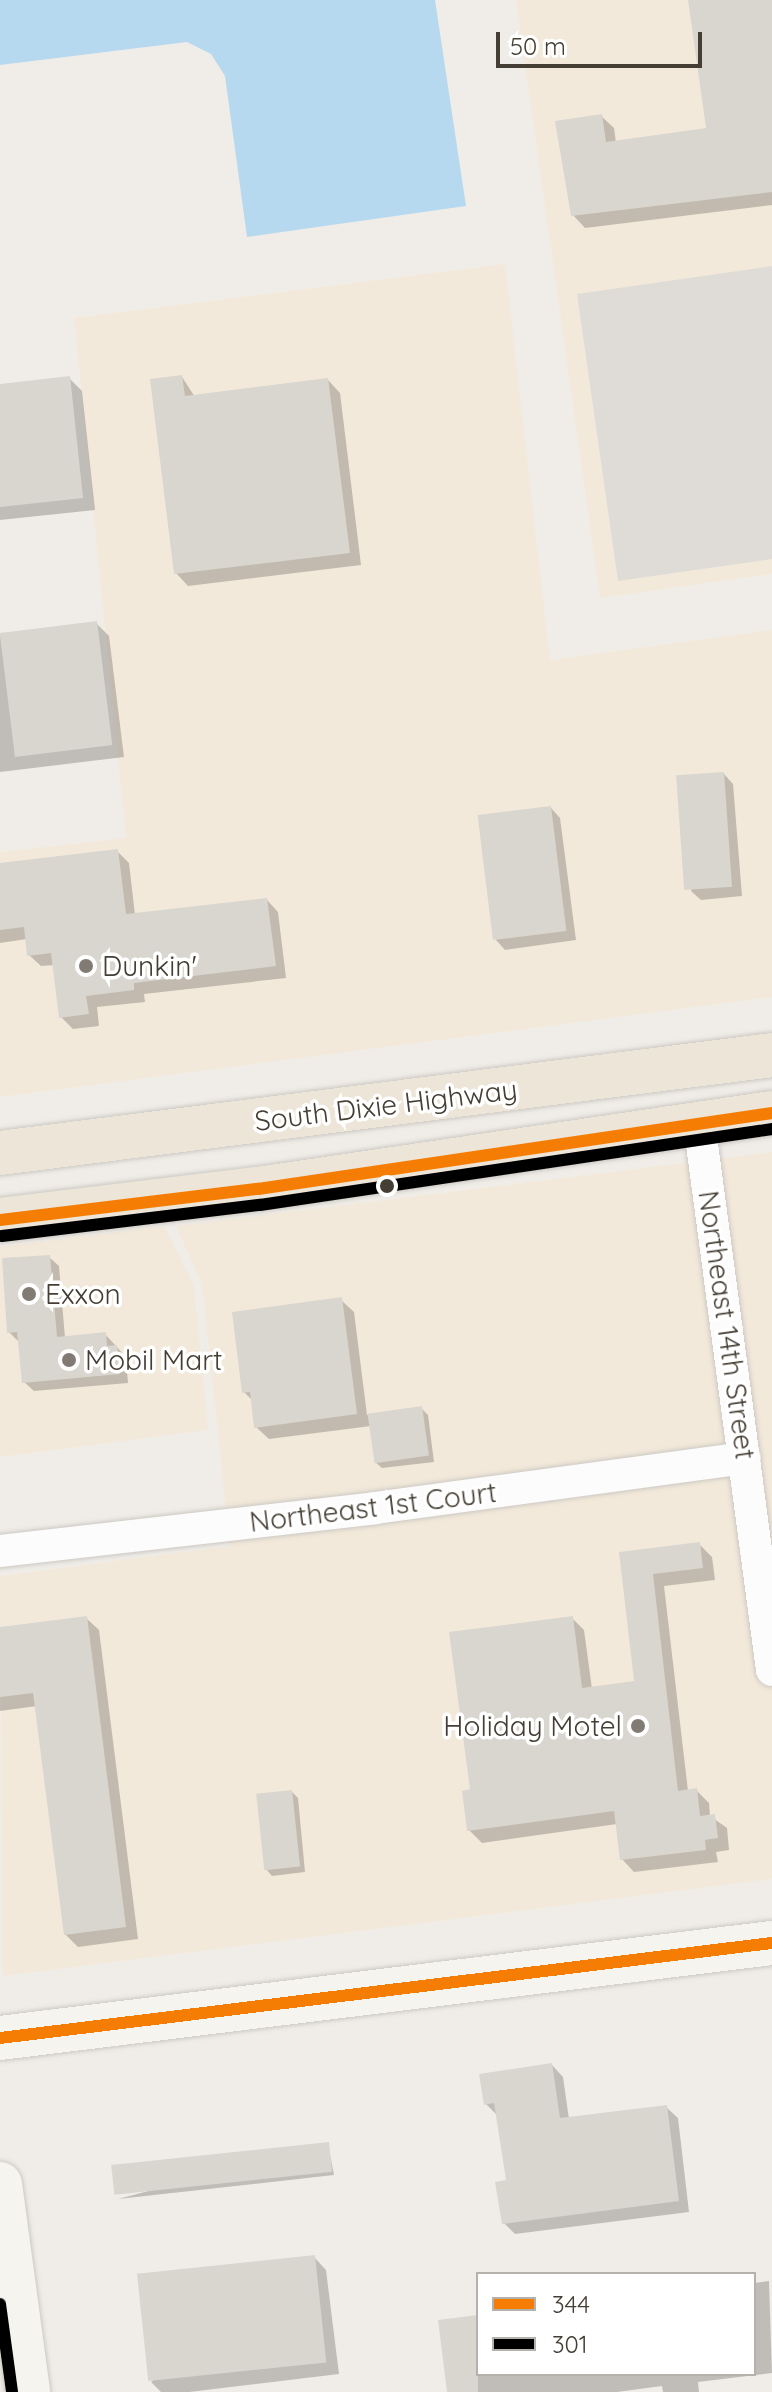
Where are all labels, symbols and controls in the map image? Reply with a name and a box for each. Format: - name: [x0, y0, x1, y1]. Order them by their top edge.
- scale bar: [500, 16, 706, 66]
- text: 50 m: [510, 31, 566, 61]
- place label: Dunkin': [102, 949, 197, 983]
- marker: Dunkin': [77, 957, 95, 975]
- street label: South Dixie Highway: [253, 1072, 519, 1138]
- unlabelled marker: [379, 1178, 395, 1194]
- street label: Northeast 14th Street: [692, 1189, 762, 1461]
- place label: Exxon: [45, 1277, 121, 1311]
- marker: Exxon: [20, 1285, 38, 1303]
- place label: Mobil Mart: [85, 1343, 223, 1377]
- marker: Mobil Mart: [60, 1351, 78, 1369]
- street label: Northeast 1st Court: [248, 1475, 498, 1539]
- place label: Holiday Motel: [443, 1709, 622, 1743]
- marker: Holiday Motel: [629, 1717, 647, 1735]
- legend: [476, 2272, 756, 2376]
- text: 344: [552, 2289, 590, 2319]
- text: 301: [552, 2329, 588, 2359]

